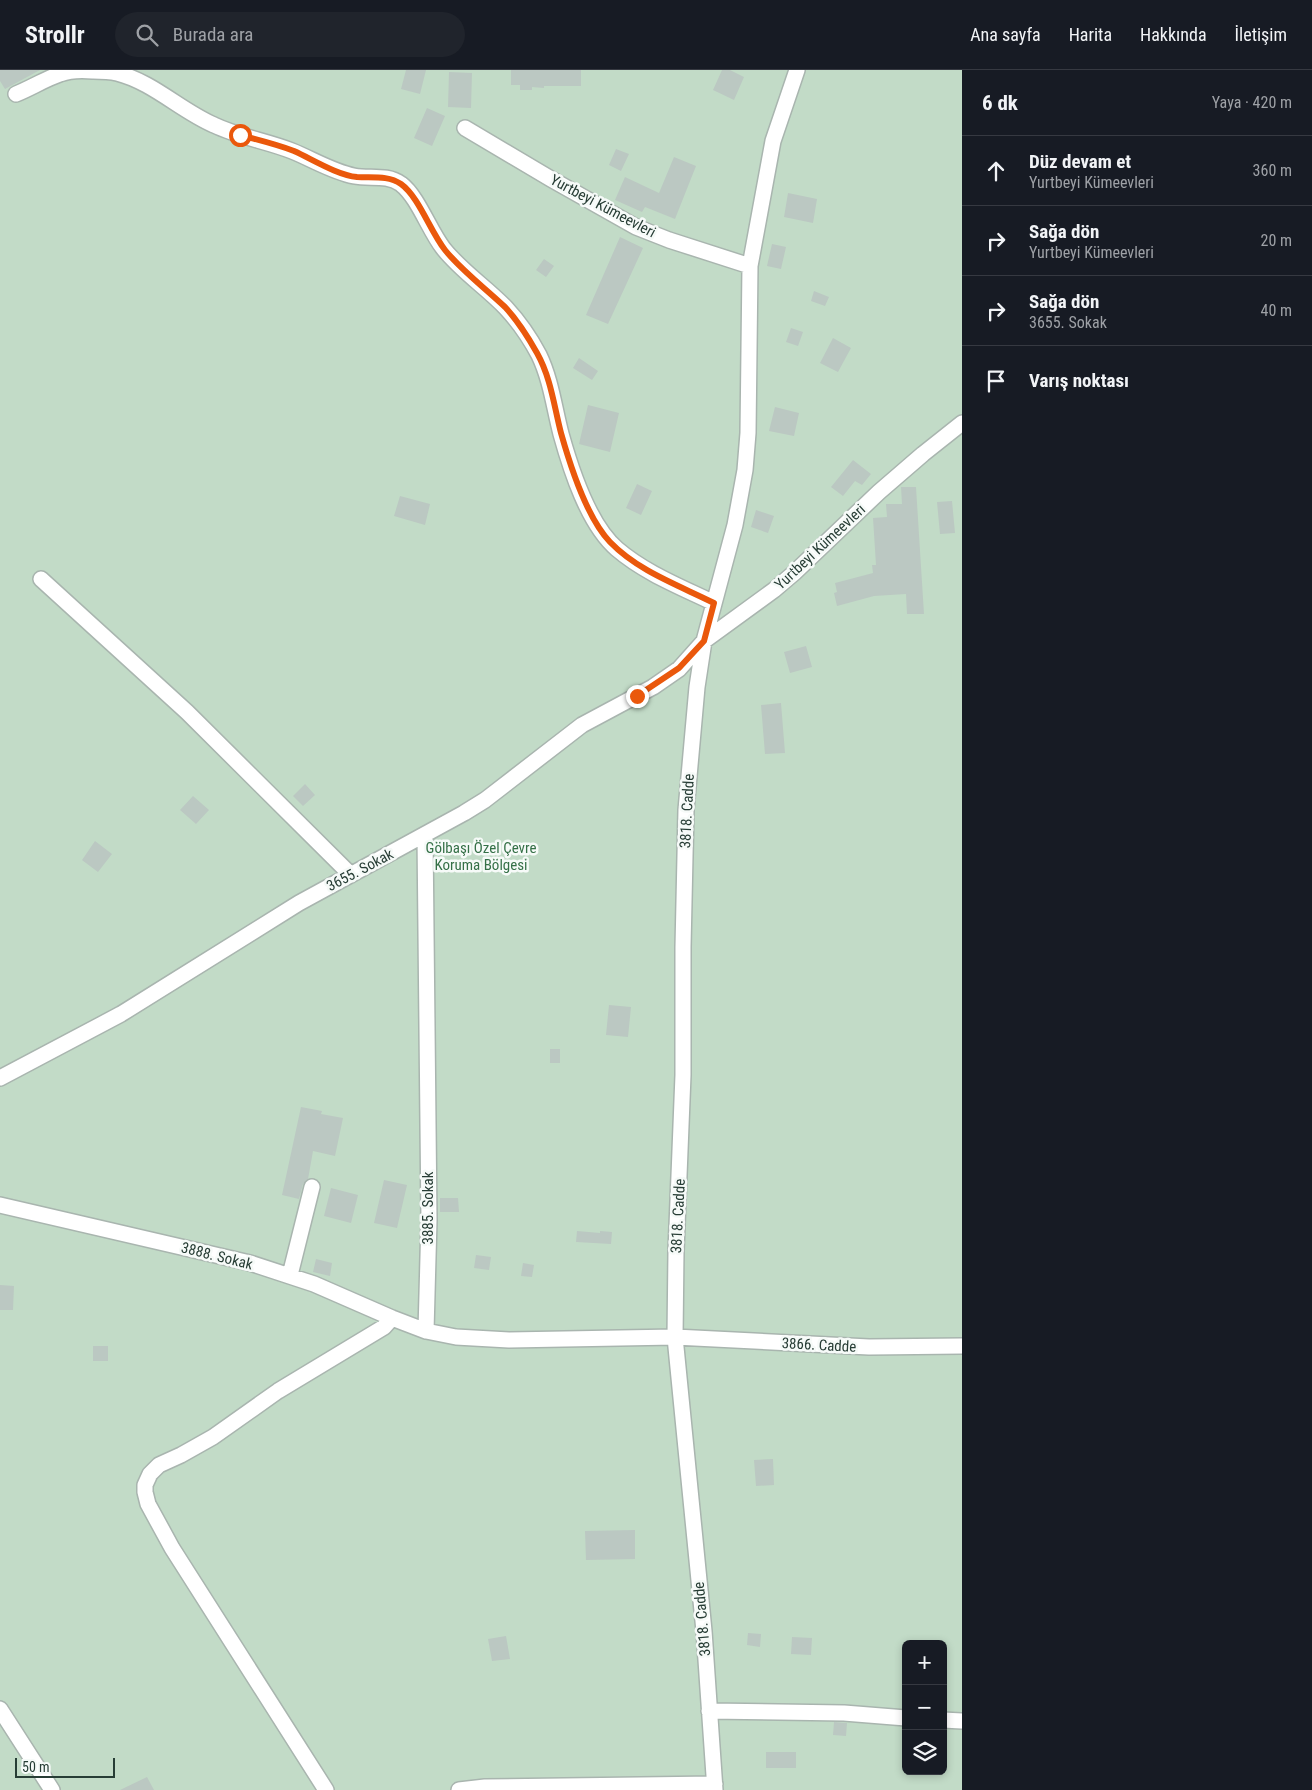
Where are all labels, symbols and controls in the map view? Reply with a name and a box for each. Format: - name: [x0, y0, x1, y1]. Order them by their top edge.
- search box: [115, 12, 465, 57]
- text: Strollr: [25, 21, 85, 49]
- icon: search: [133, 21, 161, 49]
- text: Burada ara: [173, 23, 253, 46]
- text: Ana sayfa: [970, 24, 1041, 45]
- text: Harita: [1069, 24, 1112, 45]
- text: Hakkında: [1140, 24, 1207, 45]
- text: İletişim: [1235, 24, 1287, 45]
- text: 6 dk: [982, 91, 1018, 115]
- text: Yaya · 420 m: [1212, 93, 1292, 112]
- route start: [229, 124, 252, 147]
- text: Düz devam et: [1029, 150, 1131, 173]
- icon: ahead: [982, 157, 1010, 185]
- text: 360 m: [1253, 161, 1292, 180]
- street label: Yurtbeyi Kümeevleri: [547, 171, 659, 241]
- text: Yurtbeyi Kümeevleri: [1029, 173, 1154, 192]
- text: Sağa dön: [1029, 220, 1099, 243]
- icon: right: [982, 227, 1010, 255]
- text: 20 m: [1260, 231, 1292, 250]
- text: Yurtbeyi Kümeevleri: [1029, 243, 1154, 262]
- text: Sağa dön: [1029, 290, 1099, 313]
- icon: right: [982, 297, 1010, 325]
- text: 40 m: [1260, 301, 1292, 320]
- text: 3655. Sokak: [1029, 313, 1107, 332]
- icon: arrive: [982, 367, 1010, 395]
- text: Varış noktası: [1029, 369, 1129, 392]
- street label: Yurtbeyi Kümeevleri: [771, 500, 869, 594]
- route end: [626, 685, 649, 708]
- street label: 3818. Cadde: [676, 773, 698, 849]
- park label: Gölbaşı Özel Çevre Koruma Bölgesi: [426, 839, 536, 874]
- street label: 3655. Sokak: [324, 845, 397, 895]
- street label: 3885. Sokak: [419, 1171, 437, 1245]
- street label: 3818. Cadde: [667, 1178, 689, 1254]
- street label: 3888. Sokak: [179, 1238, 255, 1274]
- street label: 3866. Cadde: [781, 1334, 857, 1356]
- street label: 3818. Cadde: [690, 1581, 714, 1657]
- map controls: [902, 1640, 947, 1775]
- button: +: [902, 1640, 947, 1685]
- button: −: [902, 1685, 947, 1730]
- button: layers: [902, 1730, 947, 1775]
- scale bar: [15, 1755, 115, 1778]
- text: 50 m: [22, 1759, 50, 1775]

